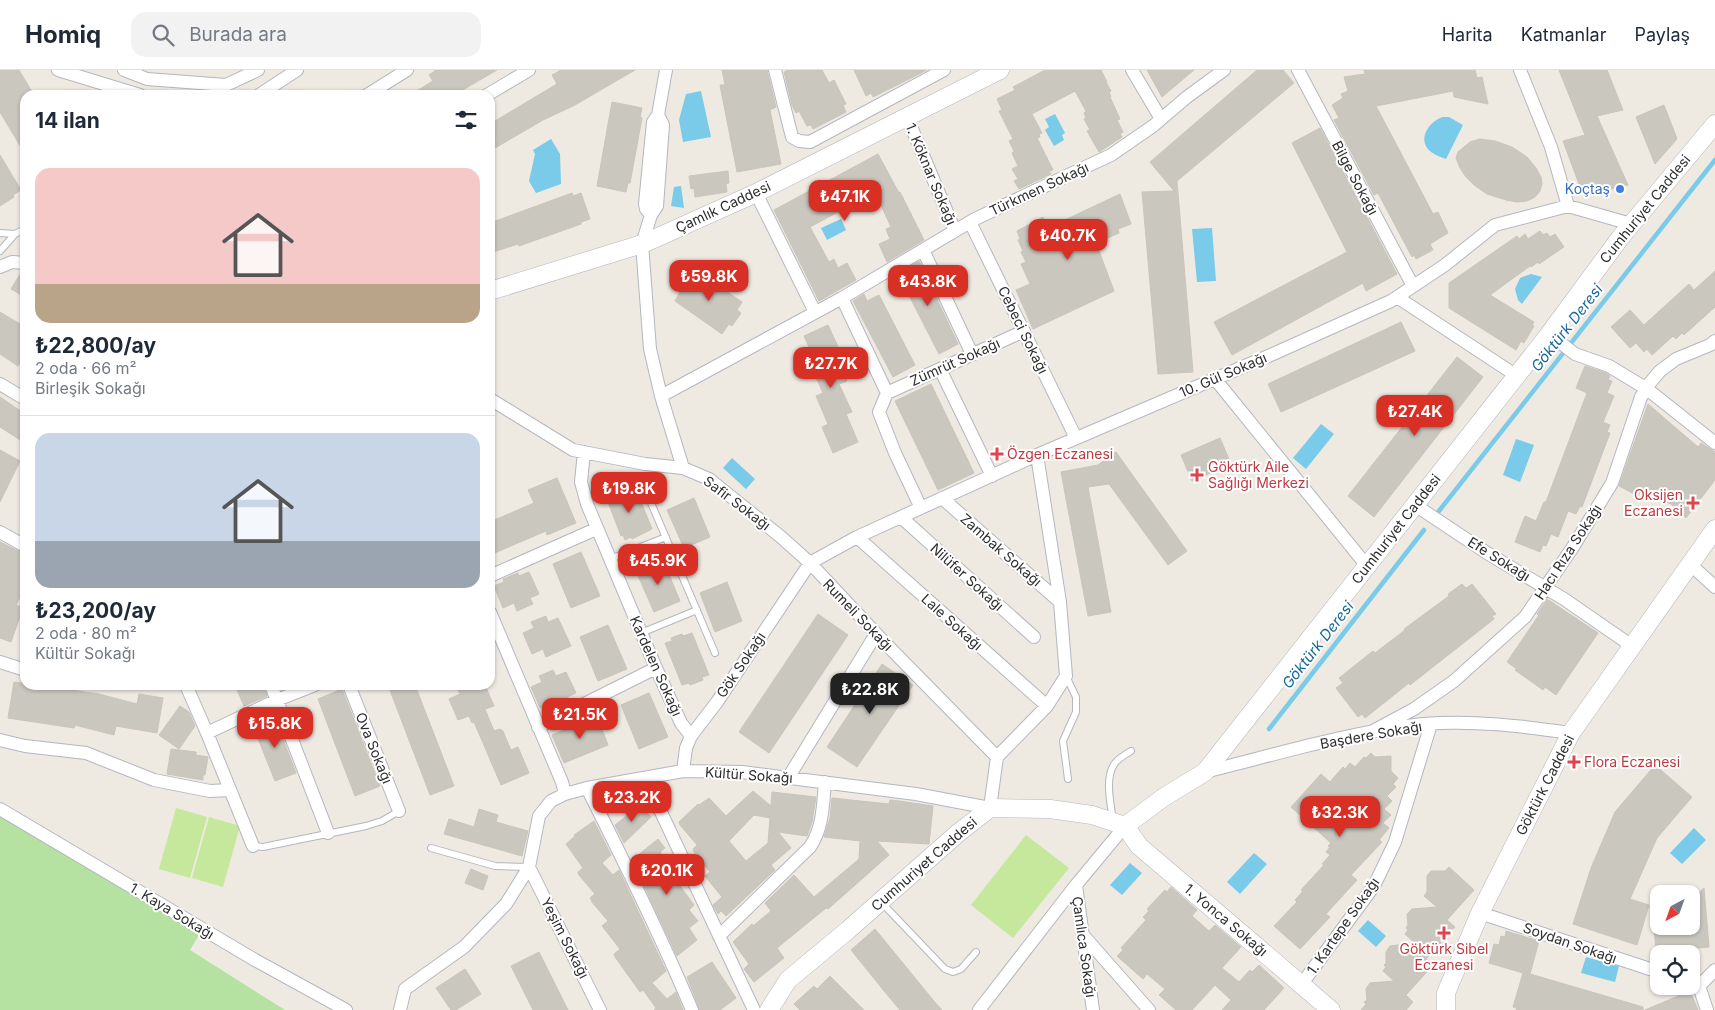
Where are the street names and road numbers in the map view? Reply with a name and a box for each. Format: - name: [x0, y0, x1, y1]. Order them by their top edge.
- street label: 1. Köknar Sokağı: [902, 120, 961, 227]
- street label: Bilge Sokağı: [1329, 138, 1382, 218]
- street label: Cumhuriyet Caddesi: [1596, 151, 1694, 266]
- street label: Türkmen Sokağı: [987, 158, 1091, 219]
- street label: Çamlık Caddesi: [673, 177, 773, 236]
- street label: Cebeci Sokağı: [995, 283, 1052, 376]
- street label: Zümrüt Sokağı: [907, 334, 1002, 389]
- street label: 10. Gül Sokağı: [1177, 349, 1269, 401]
- street label: Cumhuriyet Caddesi: [1347, 470, 1444, 587]
- street label: Safir Sokağı: [700, 472, 774, 533]
- street label: Hacı Rıza Sokağı: [1530, 501, 1605, 603]
- street label: Zambak Sokağı: [957, 510, 1045, 590]
- street label: Efe Sokağı: [1465, 533, 1534, 584]
- street label: Nilüfer Sokağı: [927, 539, 1007, 614]
- street label: Rumeli Sokağı: [820, 575, 897, 654]
- street label: Lale Sokağı: [918, 590, 986, 653]
- street label: Kardelen Sokağı: [627, 613, 686, 718]
- street label: Gök Sokağı: [712, 629, 769, 701]
- street label: Ova Sokağı: [352, 710, 396, 786]
- street label: Başdere Sokağı: [1319, 717, 1423, 752]
- street label: Göktürk Caddesi: [1512, 732, 1577, 838]
- street label: Kültür Sokağı: [705, 763, 793, 786]
- street label: Cumhuriyet Caddesi: [867, 813, 980, 914]
- street label: 1. Kartepe Sokağı: [1303, 874, 1382, 978]
- street label: 1. Kaya Sokağı: [127, 879, 217, 942]
- street label: 1. Yonca Sokağı: [1181, 880, 1271, 959]
- street label: Yeşim Sokağı: [538, 894, 593, 981]
- street label: Çamlıca Sokağı: [1069, 895, 1100, 999]
- street label: Soydan Sokağı: [1521, 918, 1619, 967]

